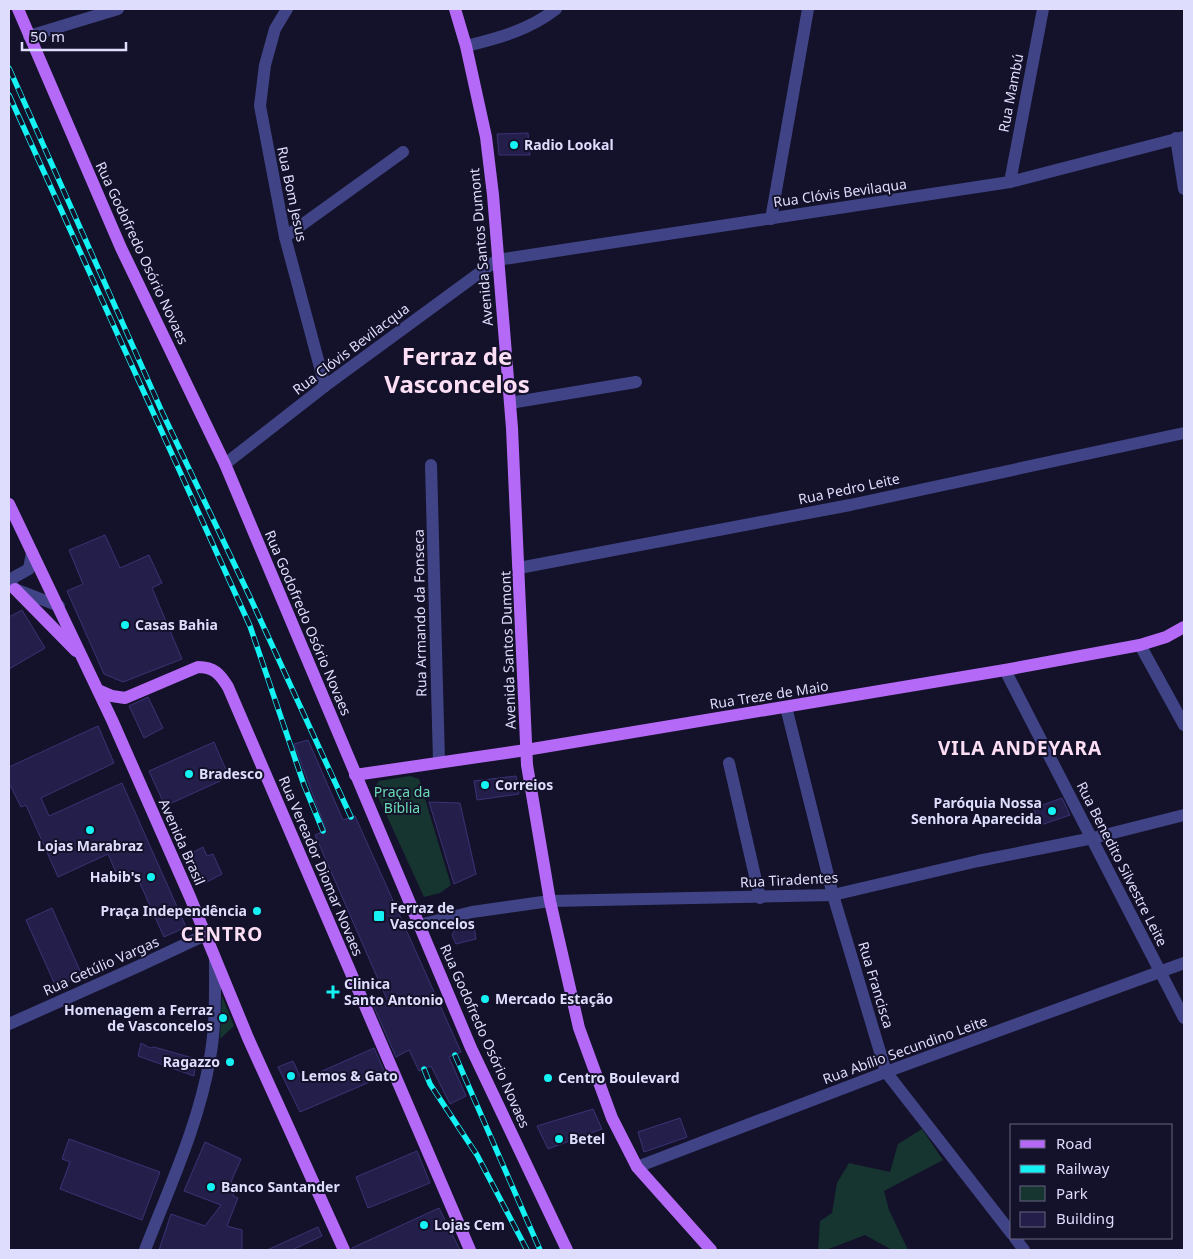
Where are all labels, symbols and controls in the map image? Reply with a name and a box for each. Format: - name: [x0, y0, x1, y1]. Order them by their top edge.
- scale bar: [22, 20, 126, 52]
- text: 50 m: [30, 26, 65, 46]
- street label: Rua Mambú: [994, 52, 1027, 134]
- place label: Radio Lookal: [524, 135, 614, 154]
- marker: Radio Lookal: [508, 139, 520, 151]
- street label: Rua Bom Jesus: [273, 145, 312, 244]
- street label: Rua Godofredo Osório Novaes: [92, 158, 193, 347]
- street label: Avenida Santos Dumont: [464, 167, 497, 327]
- street label: Rua Clóvis Bevilaqua: [772, 174, 908, 211]
- street label: Rua Clóvis Bevilacqua: [289, 298, 413, 399]
- district label: Ferraz de Vasconcelos: [384, 339, 530, 400]
- street label: Rua Pedro Leite: [796, 468, 901, 509]
- street label: Rua Godofredo Osório Novaes: [261, 527, 356, 719]
- street label: Rua Armando da Fonseca: [409, 529, 430, 697]
- street label: Avenida Santos Dumont: [495, 570, 520, 730]
- place label: Casas Bahia: [135, 615, 218, 634]
- marker: Casas Bahia: [119, 619, 131, 631]
- street label: Rua Treze de Maio: [708, 676, 830, 713]
- district label: VILA ANDEYARA: [938, 735, 1102, 761]
- place label: Bradesco: [199, 764, 263, 783]
- marker: Bradesco: [183, 768, 195, 780]
- street label: Rua Vereador Diomar Novaes: [275, 773, 368, 959]
- place label: Correios: [495, 775, 553, 794]
- street label: Rua Benedito Silvestre Leite: [1073, 778, 1172, 949]
- marker: Correios: [479, 779, 491, 791]
- park label: Praça da Bíblia: [374, 782, 430, 817]
- place label: Paróquia Nossa Senhora Aparecida: [911, 793, 1042, 828]
- street label: Avenida Brasil: [155, 796, 210, 888]
- marker: Paróquia Nossa Senhora Aparecida: [1046, 805, 1058, 817]
- marker: Lojas Marabraz: [84, 824, 96, 836]
- place label: Lojas Marabraz: [37, 836, 143, 855]
- place label: Habib's: [90, 867, 141, 886]
- street label: Rua Tiradentes: [739, 867, 839, 892]
- marker: Habib's: [145, 871, 157, 883]
- place label: Ferraz de Vasconcelos: [390, 898, 475, 933]
- place label: Praça Independência: [101, 901, 247, 920]
- marker: Praça Independência: [251, 905, 263, 917]
- marker: Ferraz de Vasconcelos: [372, 909, 386, 923]
- district label: CENTRO: [181, 921, 263, 947]
- street label: Rua Getúlio Vargas: [40, 931, 162, 1000]
- street label: Rua Francisca: [854, 939, 899, 1031]
- street label: Rua Godofredo Osório Novaes: [436, 941, 535, 1131]
- place label: Clinica Santo Antonio: [344, 974, 444, 1009]
- marker: Clinica Santo Antonio: [326, 985, 340, 999]
- place label: Mercado Estação: [495, 989, 613, 1008]
- marker: Mercado Estação: [479, 993, 491, 1005]
- place label: Homenagem a Ferraz de Vasconcelos: [64, 1000, 213, 1035]
- street label: Rua Abílio Secundino Leite: [820, 1011, 990, 1088]
- marker: Homenagem a Ferraz de Vasconcelos: [217, 1012, 229, 1024]
- place label: Ragazzo: [163, 1052, 220, 1071]
- marker: Ragazzo: [224, 1056, 236, 1068]
- place label: Lemos & Gato: [301, 1066, 398, 1085]
- place label: Centro Boulevard: [558, 1068, 680, 1087]
- marker: Lemos & Gato: [285, 1070, 297, 1082]
- marker: Centro Boulevard: [542, 1072, 554, 1084]
- legend: [1010, 1124, 1173, 1239]
- place label: Betel: [569, 1129, 605, 1148]
- marker: Betel: [553, 1133, 565, 1145]
- text: Road: [1056, 1133, 1092, 1153]
- text: Railway: [1056, 1158, 1110, 1178]
- place label: Banco Santander: [221, 1177, 340, 1196]
- marker: Banco Santander: [205, 1181, 217, 1193]
- text: Park: [1056, 1183, 1088, 1203]
- text: Building: [1056, 1208, 1114, 1228]
- place label: Lojas Cem: [434, 1215, 505, 1234]
- marker: Lojas Cem: [418, 1219, 430, 1231]

